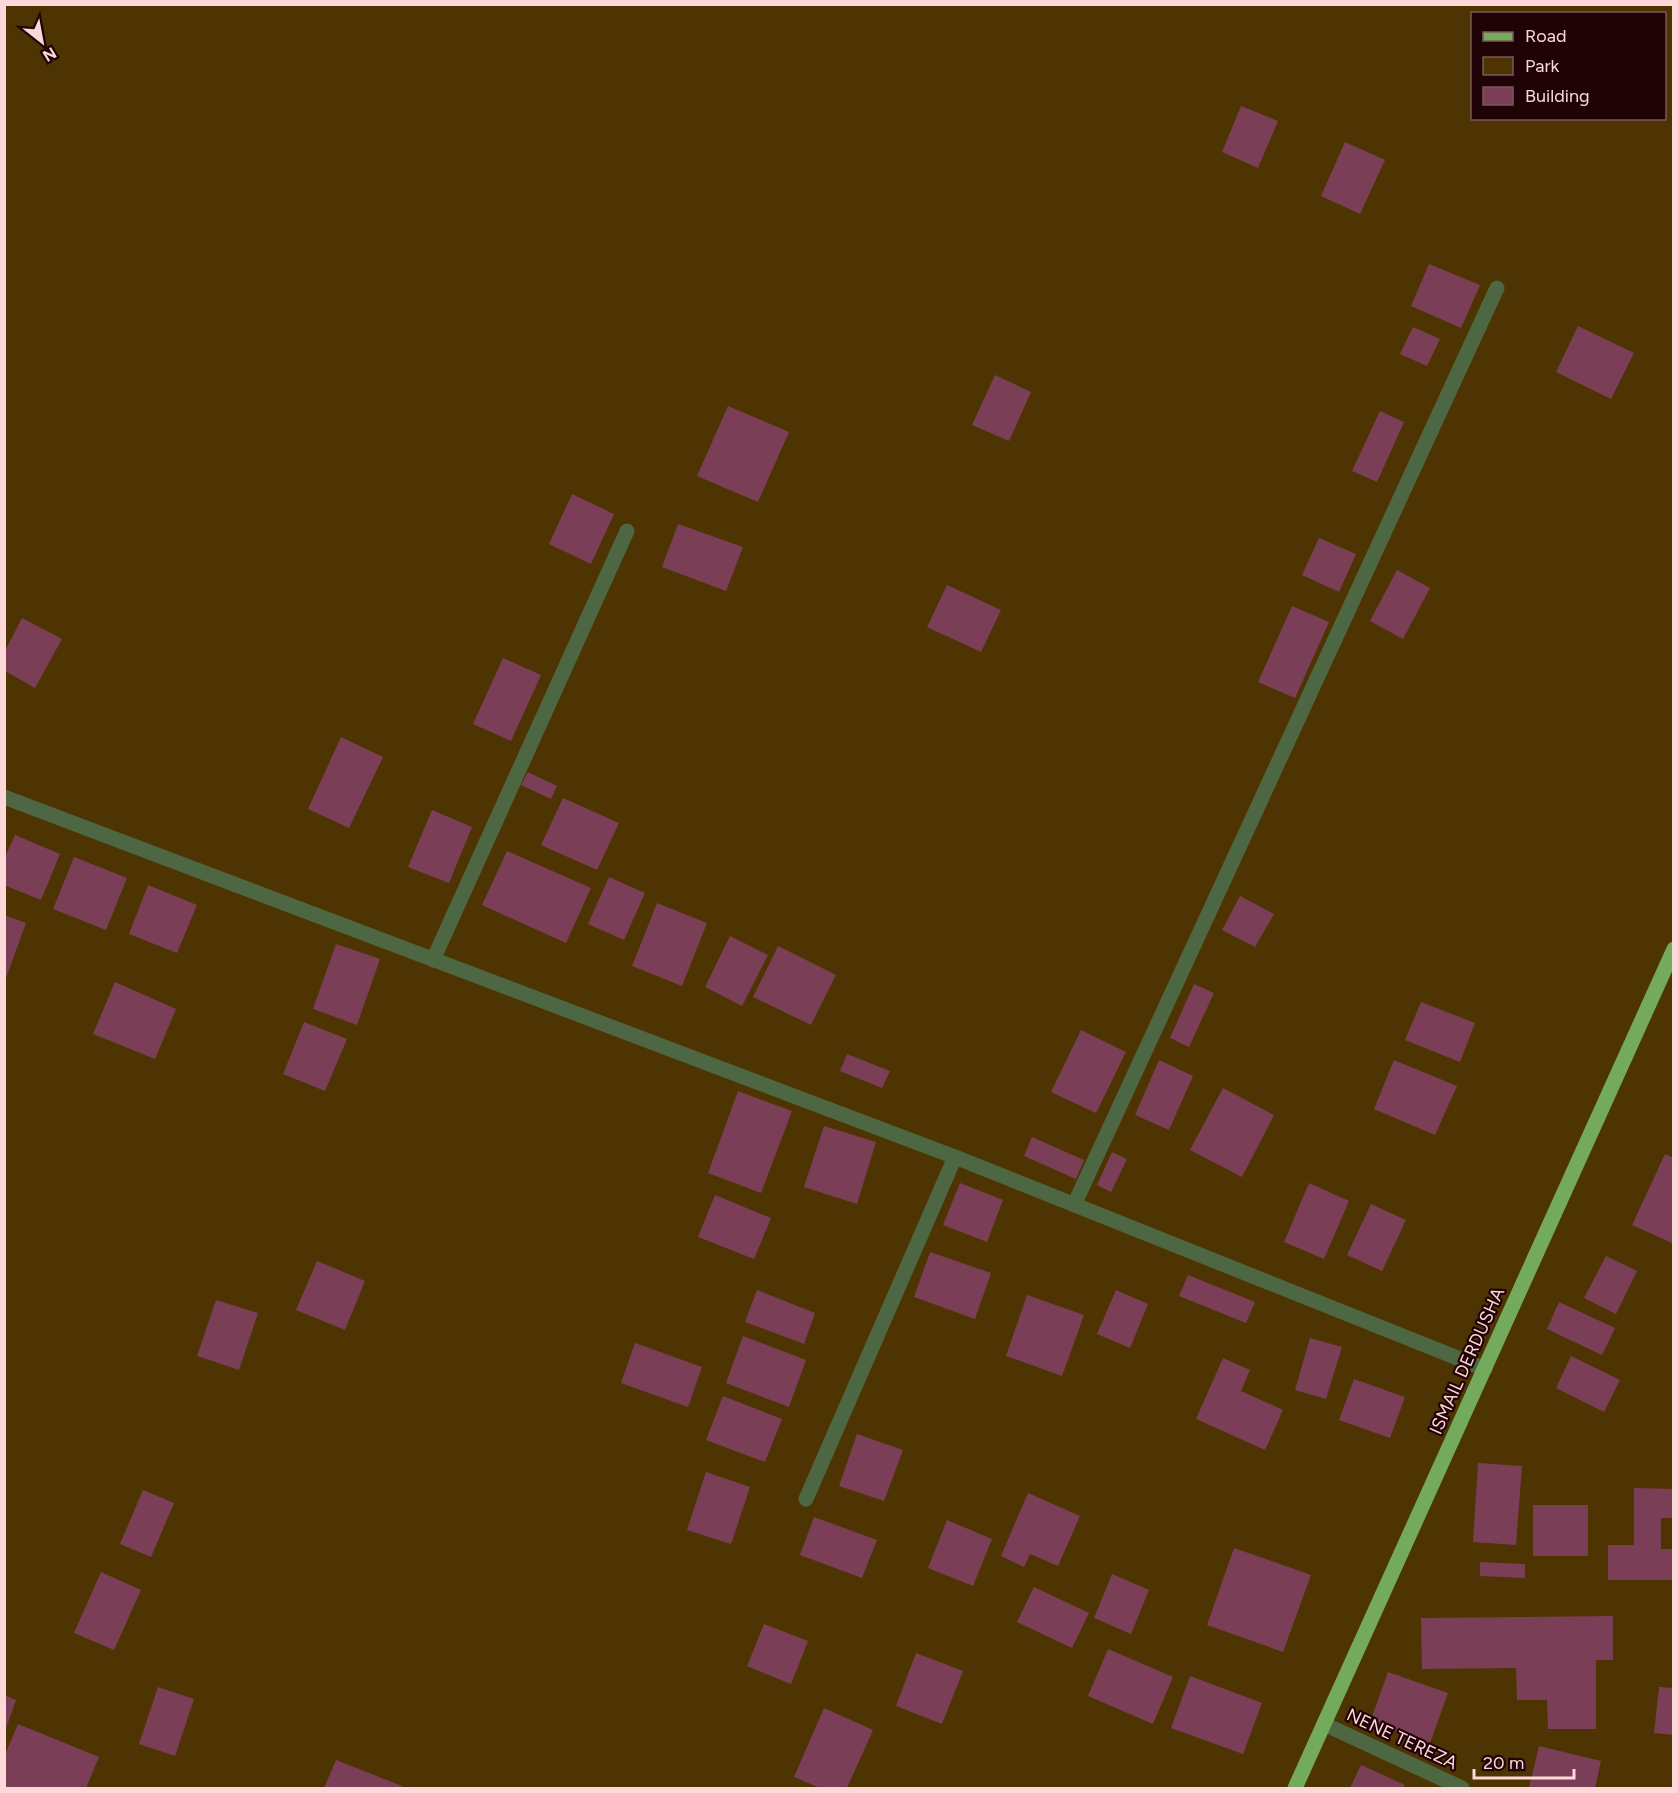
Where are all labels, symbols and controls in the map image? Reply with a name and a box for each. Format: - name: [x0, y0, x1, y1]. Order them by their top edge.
- north arrow: [12, 12, 72, 72]
- legend: [1471, 12, 1666, 120]
- text: Road: [1525, 25, 1566, 47]
- text: N: [39, 43, 60, 66]
- text: Park: [1525, 55, 1560, 77]
- text: Building: [1525, 85, 1590, 107]
- street label: ISMAIL DERDUSHA: [1425, 1284, 1509, 1438]
- street label: NENE TEREZA: [1343, 1704, 1461, 1774]
- scale bar: [1474, 1742, 1574, 1780]
- text: 20 m: [1483, 1752, 1524, 1774]

